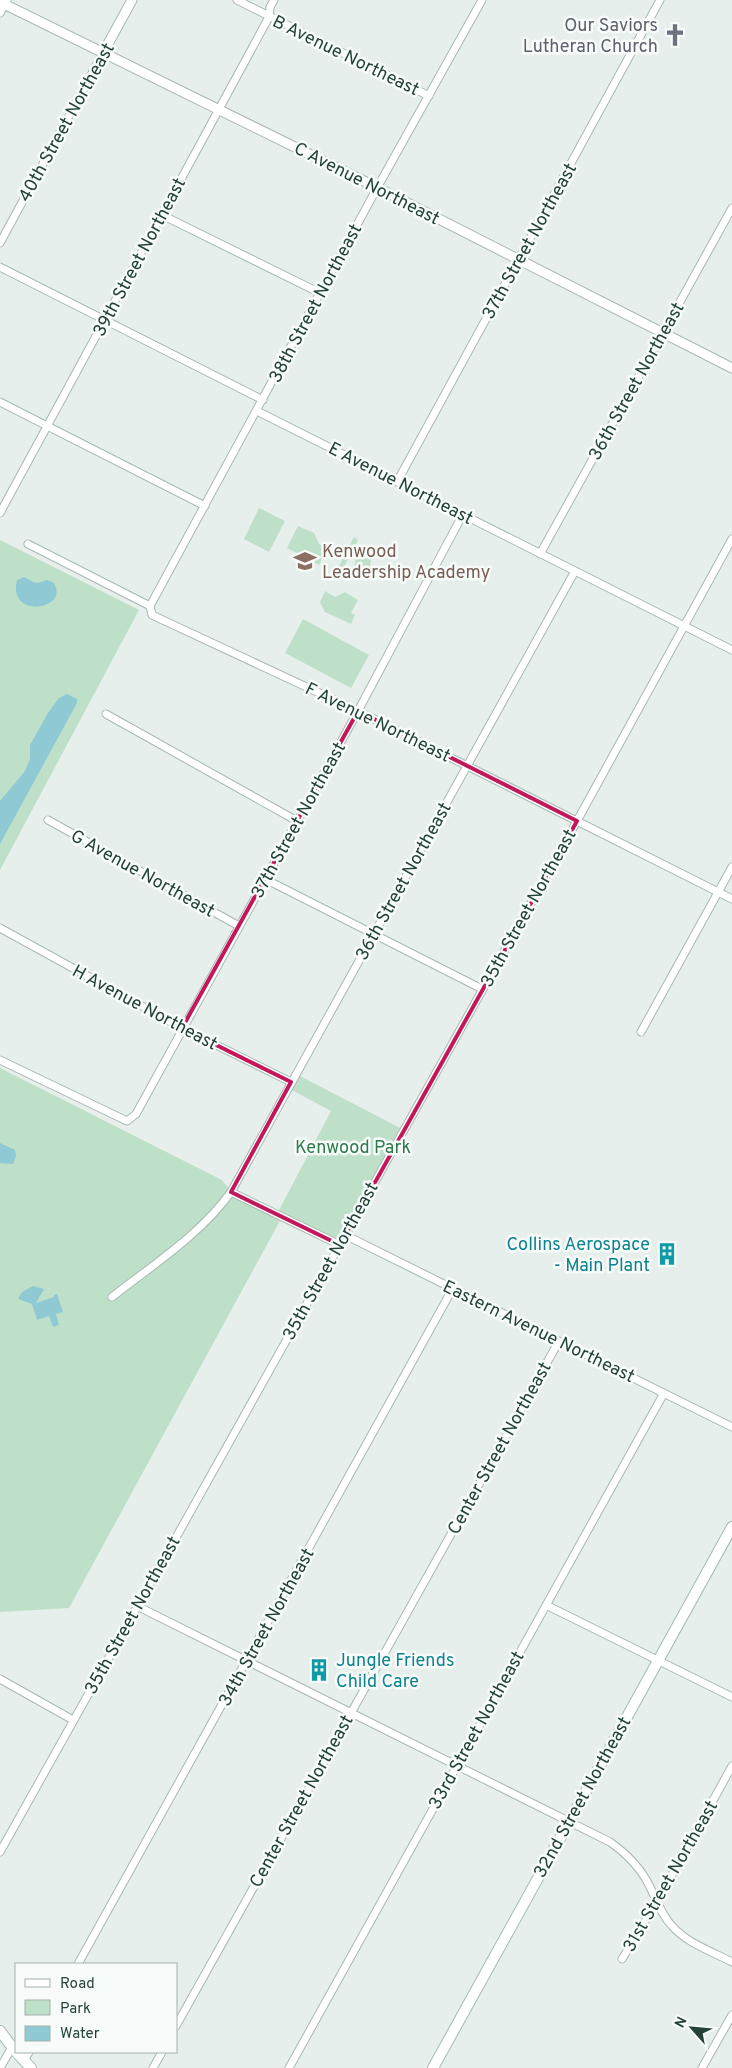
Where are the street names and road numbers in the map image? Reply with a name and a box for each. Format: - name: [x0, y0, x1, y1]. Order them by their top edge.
- street label: B Avenue Northeast: [268, 11, 423, 102]
- street label: 40th Street Northeast: [14, 39, 121, 206]
- street label: C Avenue Northeast: [290, 138, 443, 231]
- street label: 37th Street Northeast: [478, 160, 583, 324]
- street label: 39th Street Northeast: [89, 174, 192, 341]
- street label: 38th Street Northeast: [265, 220, 368, 387]
- street label: 36th Street Northeast: [584, 299, 690, 465]
- street label: E Avenue Northeast: [324, 438, 477, 531]
- street label: F Avenue Northeast: [301, 678, 454, 769]
- street label: 37th Street Northeast: [247, 739, 352, 903]
- street label: 36th Street Northeast: [351, 799, 457, 965]
- street label: G Avenue Northeast: [66, 825, 218, 923]
- street label: 35th Street Northeast: [476, 825, 582, 992]
- street label: H Avenue Northeast: [68, 960, 221, 1056]
- street label: 35th Street Northeast: [278, 1178, 384, 1345]
- street label: Eastern Avenue Northeast: [439, 1276, 638, 1389]
- street label: Center Street Northeast: [443, 1358, 557, 1539]
- street label: 35th Street Northeast: [80, 1532, 186, 1699]
- street label: 34th Street Northeast: [214, 1544, 320, 1711]
- street label: 33rd Street Northeast: [424, 1648, 530, 1814]
- street label: Center Street Northeast: [245, 1711, 359, 1892]
- street label: 32nd Street Northeast: [529, 1713, 637, 1882]
- street label: 31st Street Northeast: [619, 1797, 724, 1957]

